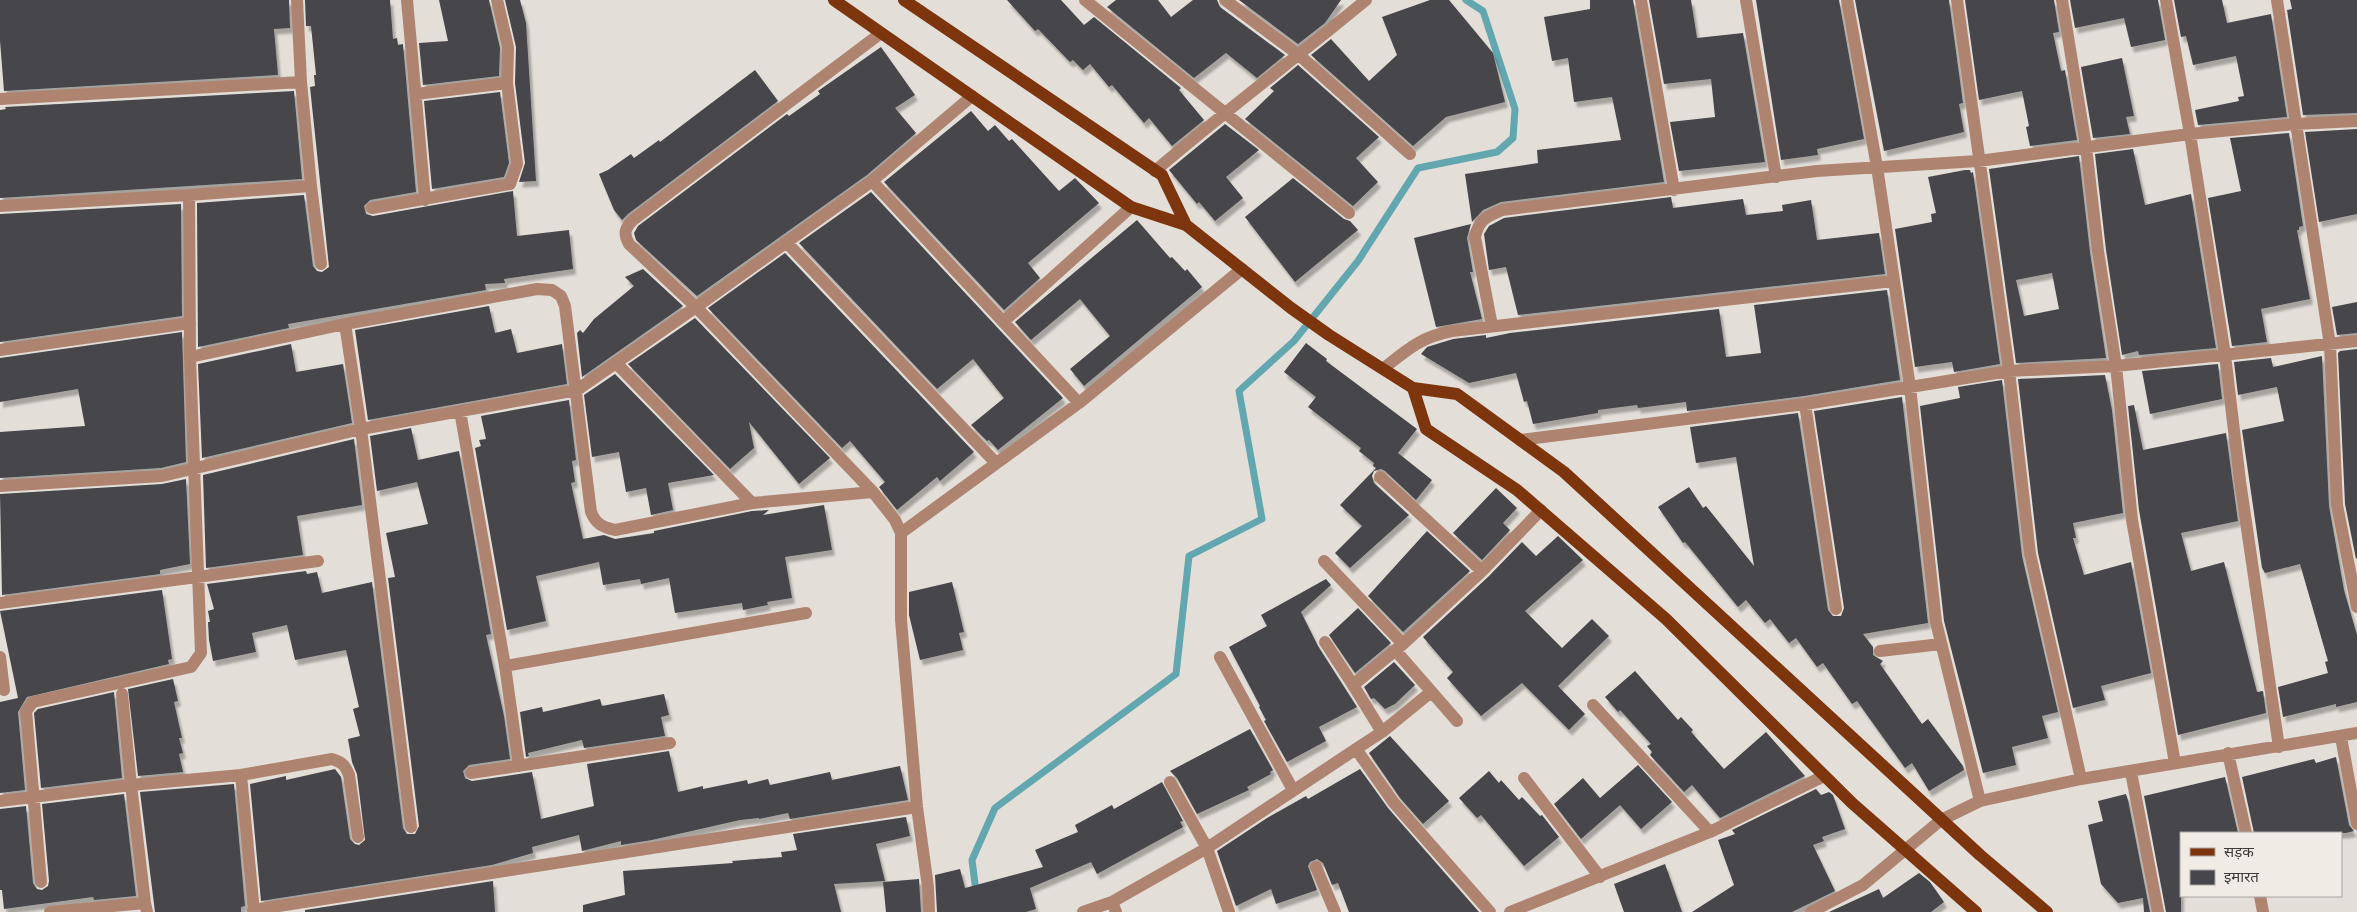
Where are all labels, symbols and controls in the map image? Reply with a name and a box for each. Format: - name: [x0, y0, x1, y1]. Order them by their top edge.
- legend: [2180, 832, 2342, 897]
- text: सड़क: [2224, 842, 2254, 861]
- text: इमारत: [2224, 867, 2259, 886]

